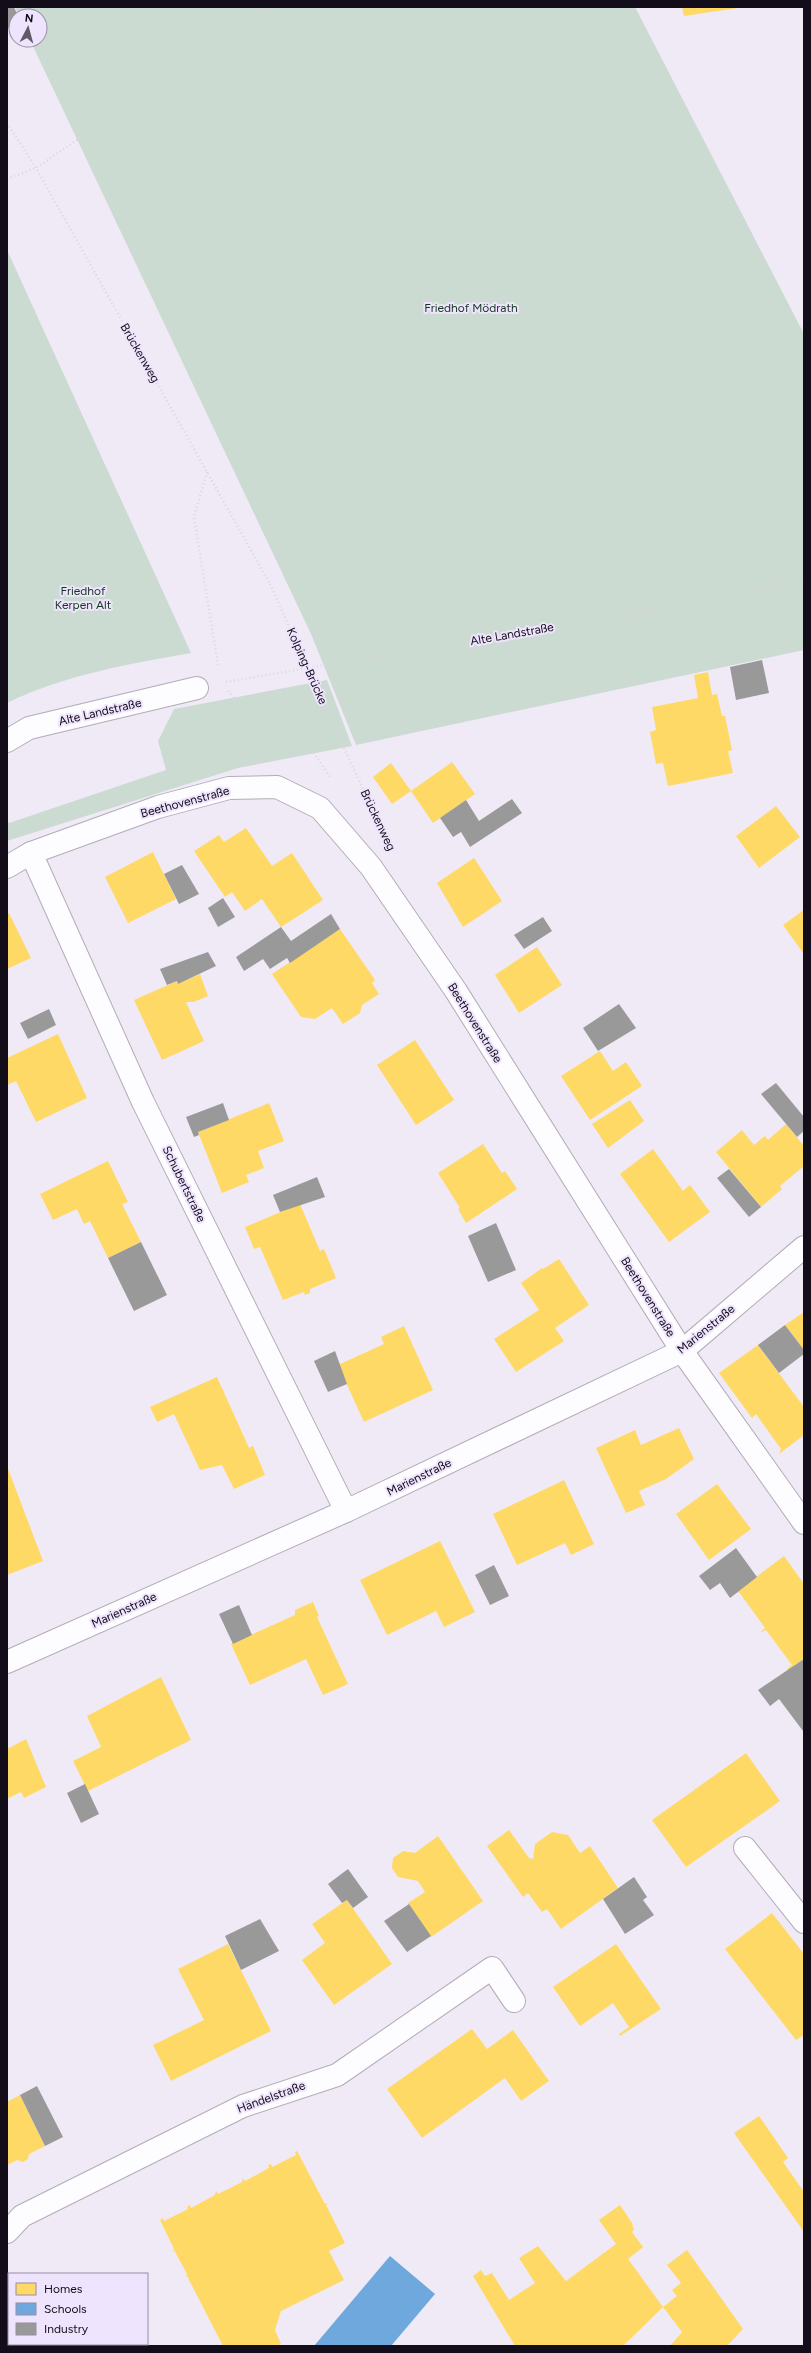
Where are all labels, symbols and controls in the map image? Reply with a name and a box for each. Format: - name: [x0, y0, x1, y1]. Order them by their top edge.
- north arrow: [8, 8, 48, 48]
- text: N: [24, 12, 34, 25]
- park label: Friedhof Mödrath: [424, 301, 518, 315]
- street label: Brückenweg: [117, 321, 163, 385]
- park label: Friedhof Kerpen Alt: [55, 584, 112, 612]
- street label: Alte Landstraße: [469, 620, 555, 648]
- street label: Kolping-Brücke: [284, 626, 330, 707]
- street label: Alte Landstraße: [57, 696, 143, 728]
- street label: Beethovenstraße: [139, 783, 231, 821]
- street label: Brückenweg: [358, 787, 398, 853]
- street label: Beethovenstraße: [445, 981, 505, 1066]
- street label: Schubertstraße: [160, 1144, 209, 1225]
- street label: Beethovenstraße: [618, 1255, 678, 1340]
- street label: Marienstraße: [674, 1301, 738, 1356]
- street label: Marienstraße: [384, 1455, 454, 1499]
- street label: Marienstraße: [89, 1589, 159, 1631]
- street label: Händelstraße: [235, 2078, 307, 2116]
- legend: [8, 2273, 148, 2345]
- text: Homes: [44, 2282, 83, 2296]
- text: Schools: [44, 2302, 87, 2316]
- text: Industry: [44, 2322, 89, 2336]

